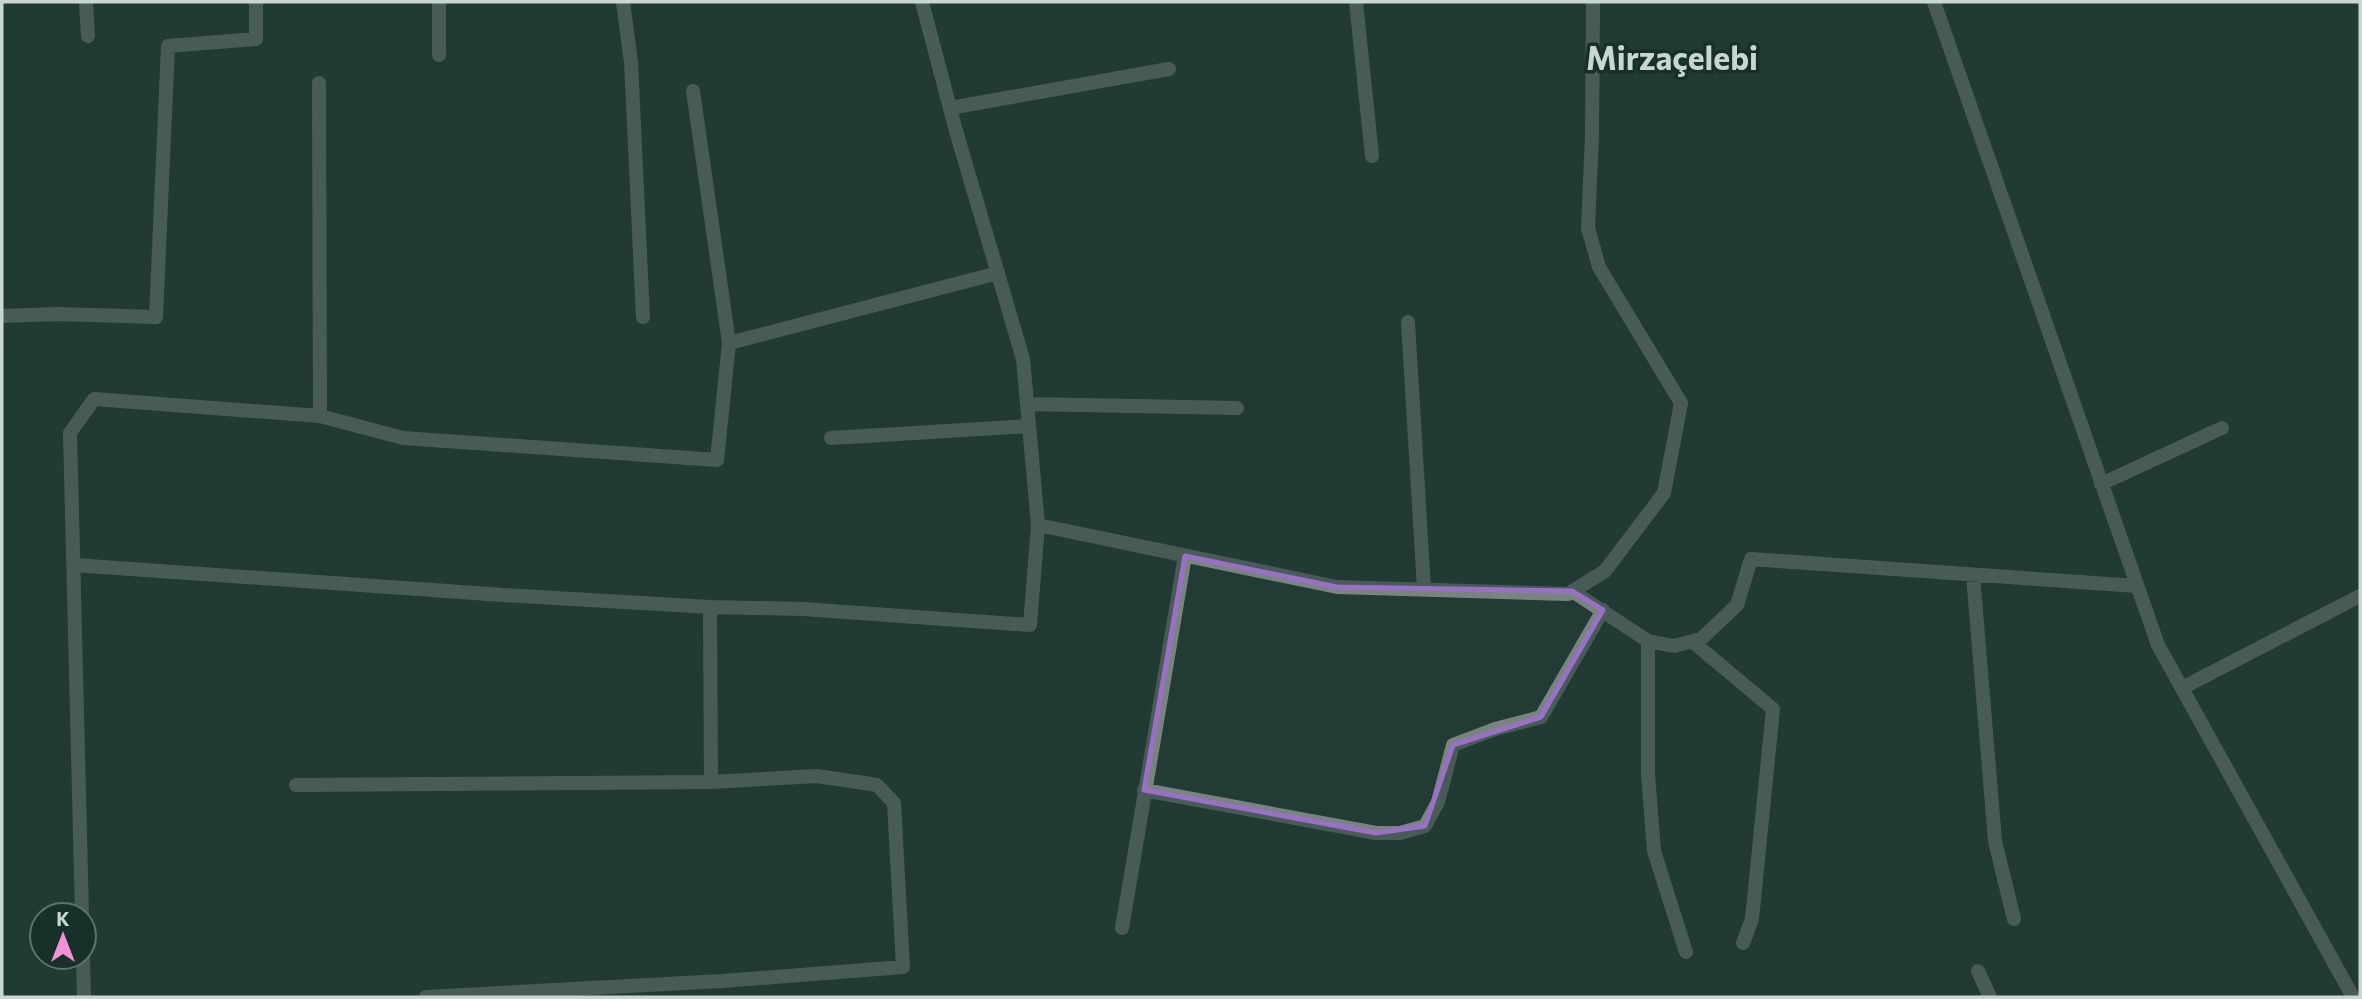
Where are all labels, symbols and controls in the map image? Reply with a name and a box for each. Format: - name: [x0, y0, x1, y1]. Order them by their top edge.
- district label: Mirzaçelebi: [1586, 37, 1758, 77]
- north arrow: [28, 901, 98, 971]
- text: K: [56, 907, 70, 930]

